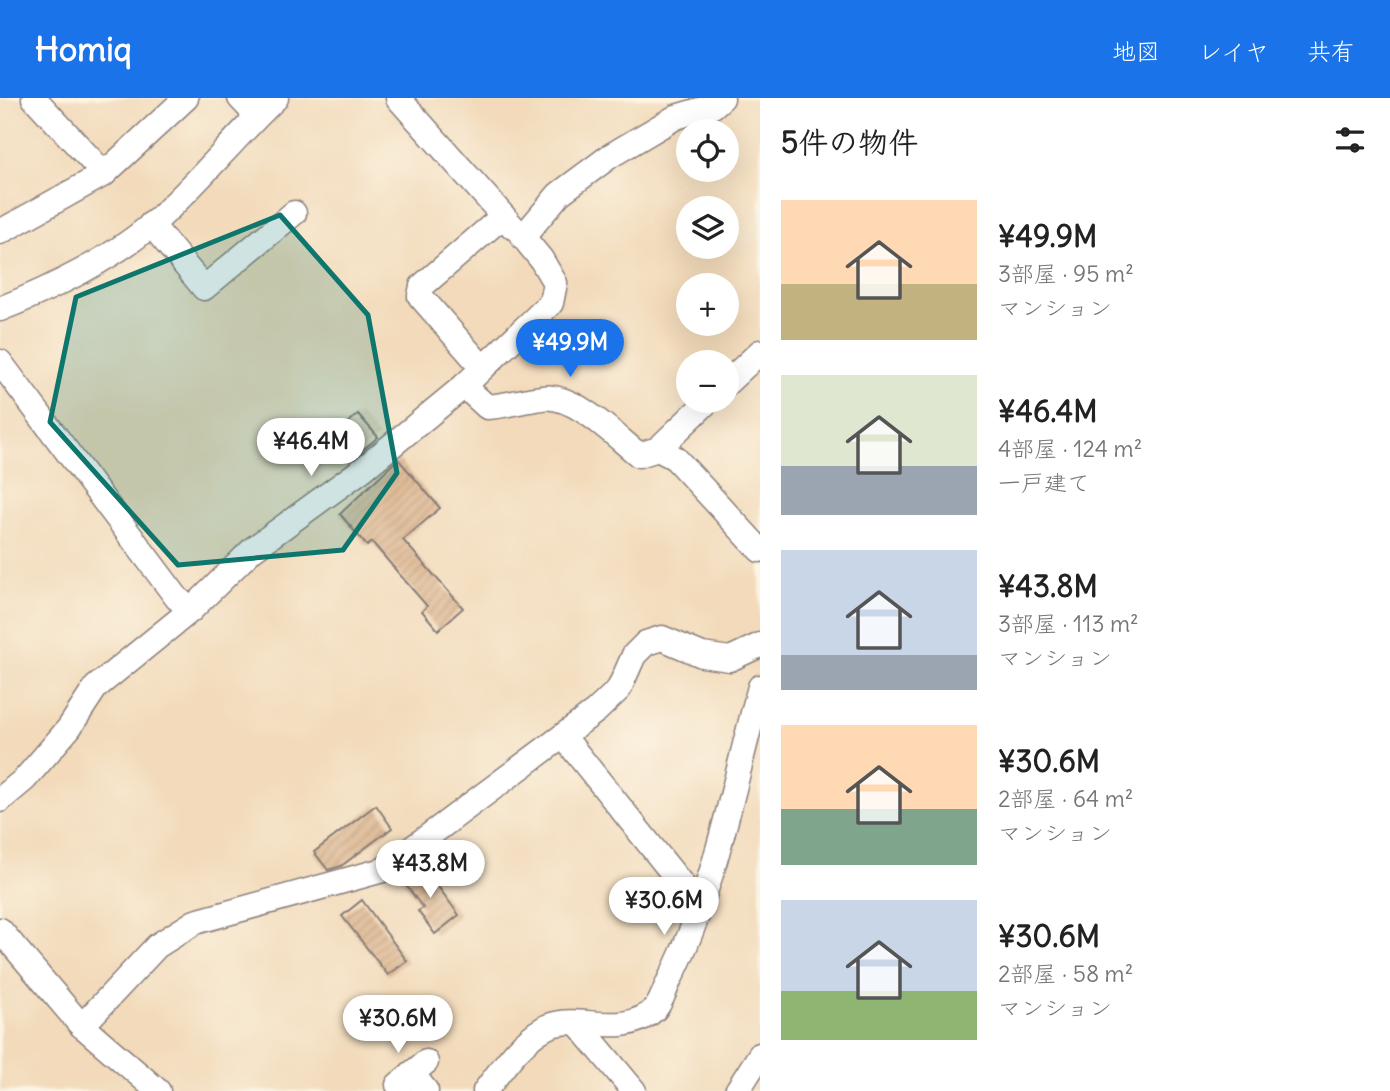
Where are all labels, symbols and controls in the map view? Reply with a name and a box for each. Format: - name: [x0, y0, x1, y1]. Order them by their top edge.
- text: Homiq: [35, 28, 132, 70]
- text: 地図: [1112, 36, 1160, 66]
- text: レイヤ: [1198, 36, 1269, 66]
- text: 共有: [1307, 36, 1355, 66]
- map controls: [676, 119, 739, 413]
- button: locate: [676, 119, 739, 182]
- icon: filters: [1331, 121, 1369, 159]
- text: 5件の物件: [781, 123, 918, 161]
- button: layers: [676, 196, 739, 259]
- text: ¥49.9M: [998, 217, 1097, 255]
- icon: home: [837, 228, 921, 312]
- text: 3部屋 · 95 m²: [998, 259, 1134, 288]
- button: +: [676, 273, 739, 336]
- text: マンション: [998, 293, 1112, 322]
- pin: ¥49.9M: [513, 320, 627, 379]
- text: ¥49.9M: [532, 327, 608, 356]
- button: −: [676, 350, 739, 413]
- text: ¥46.4M: [998, 392, 1098, 430]
- icon: home: [837, 403, 921, 487]
- pin: ¥46.4M: [254, 418, 368, 478]
- text: ¥46.4M: [273, 426, 349, 455]
- text: 4部屋 · 124 m²: [998, 434, 1142, 463]
- text: 一戸建て: [998, 468, 1090, 497]
- text: ¥43.8M: [998, 567, 1098, 605]
- icon: home: [837, 578, 921, 662]
- text: 3部屋 · 113 m²: [998, 609, 1139, 638]
- text: マンション: [998, 643, 1112, 672]
- text: ¥30.6M: [998, 742, 1100, 780]
- icon: home: [837, 753, 921, 837]
- text: 2部屋 · 64 m²: [998, 784, 1133, 813]
- text: マンション: [998, 818, 1112, 847]
- pin: ¥43.8M: [373, 840, 487, 900]
- text: ¥43.8M: [392, 848, 468, 877]
- pin: ¥30.6M: [607, 878, 721, 937]
- text: ¥30.6M: [625, 885, 703, 914]
- text: ¥30.6M: [998, 917, 1100, 955]
- icon: home: [837, 928, 921, 1012]
- text: 2部屋 · 58 m²: [998, 959, 1133, 988]
- text: マンション: [998, 993, 1112, 1022]
- pin: ¥30.6M: [341, 996, 455, 1055]
- text: ¥30.6M: [359, 1003, 437, 1032]

